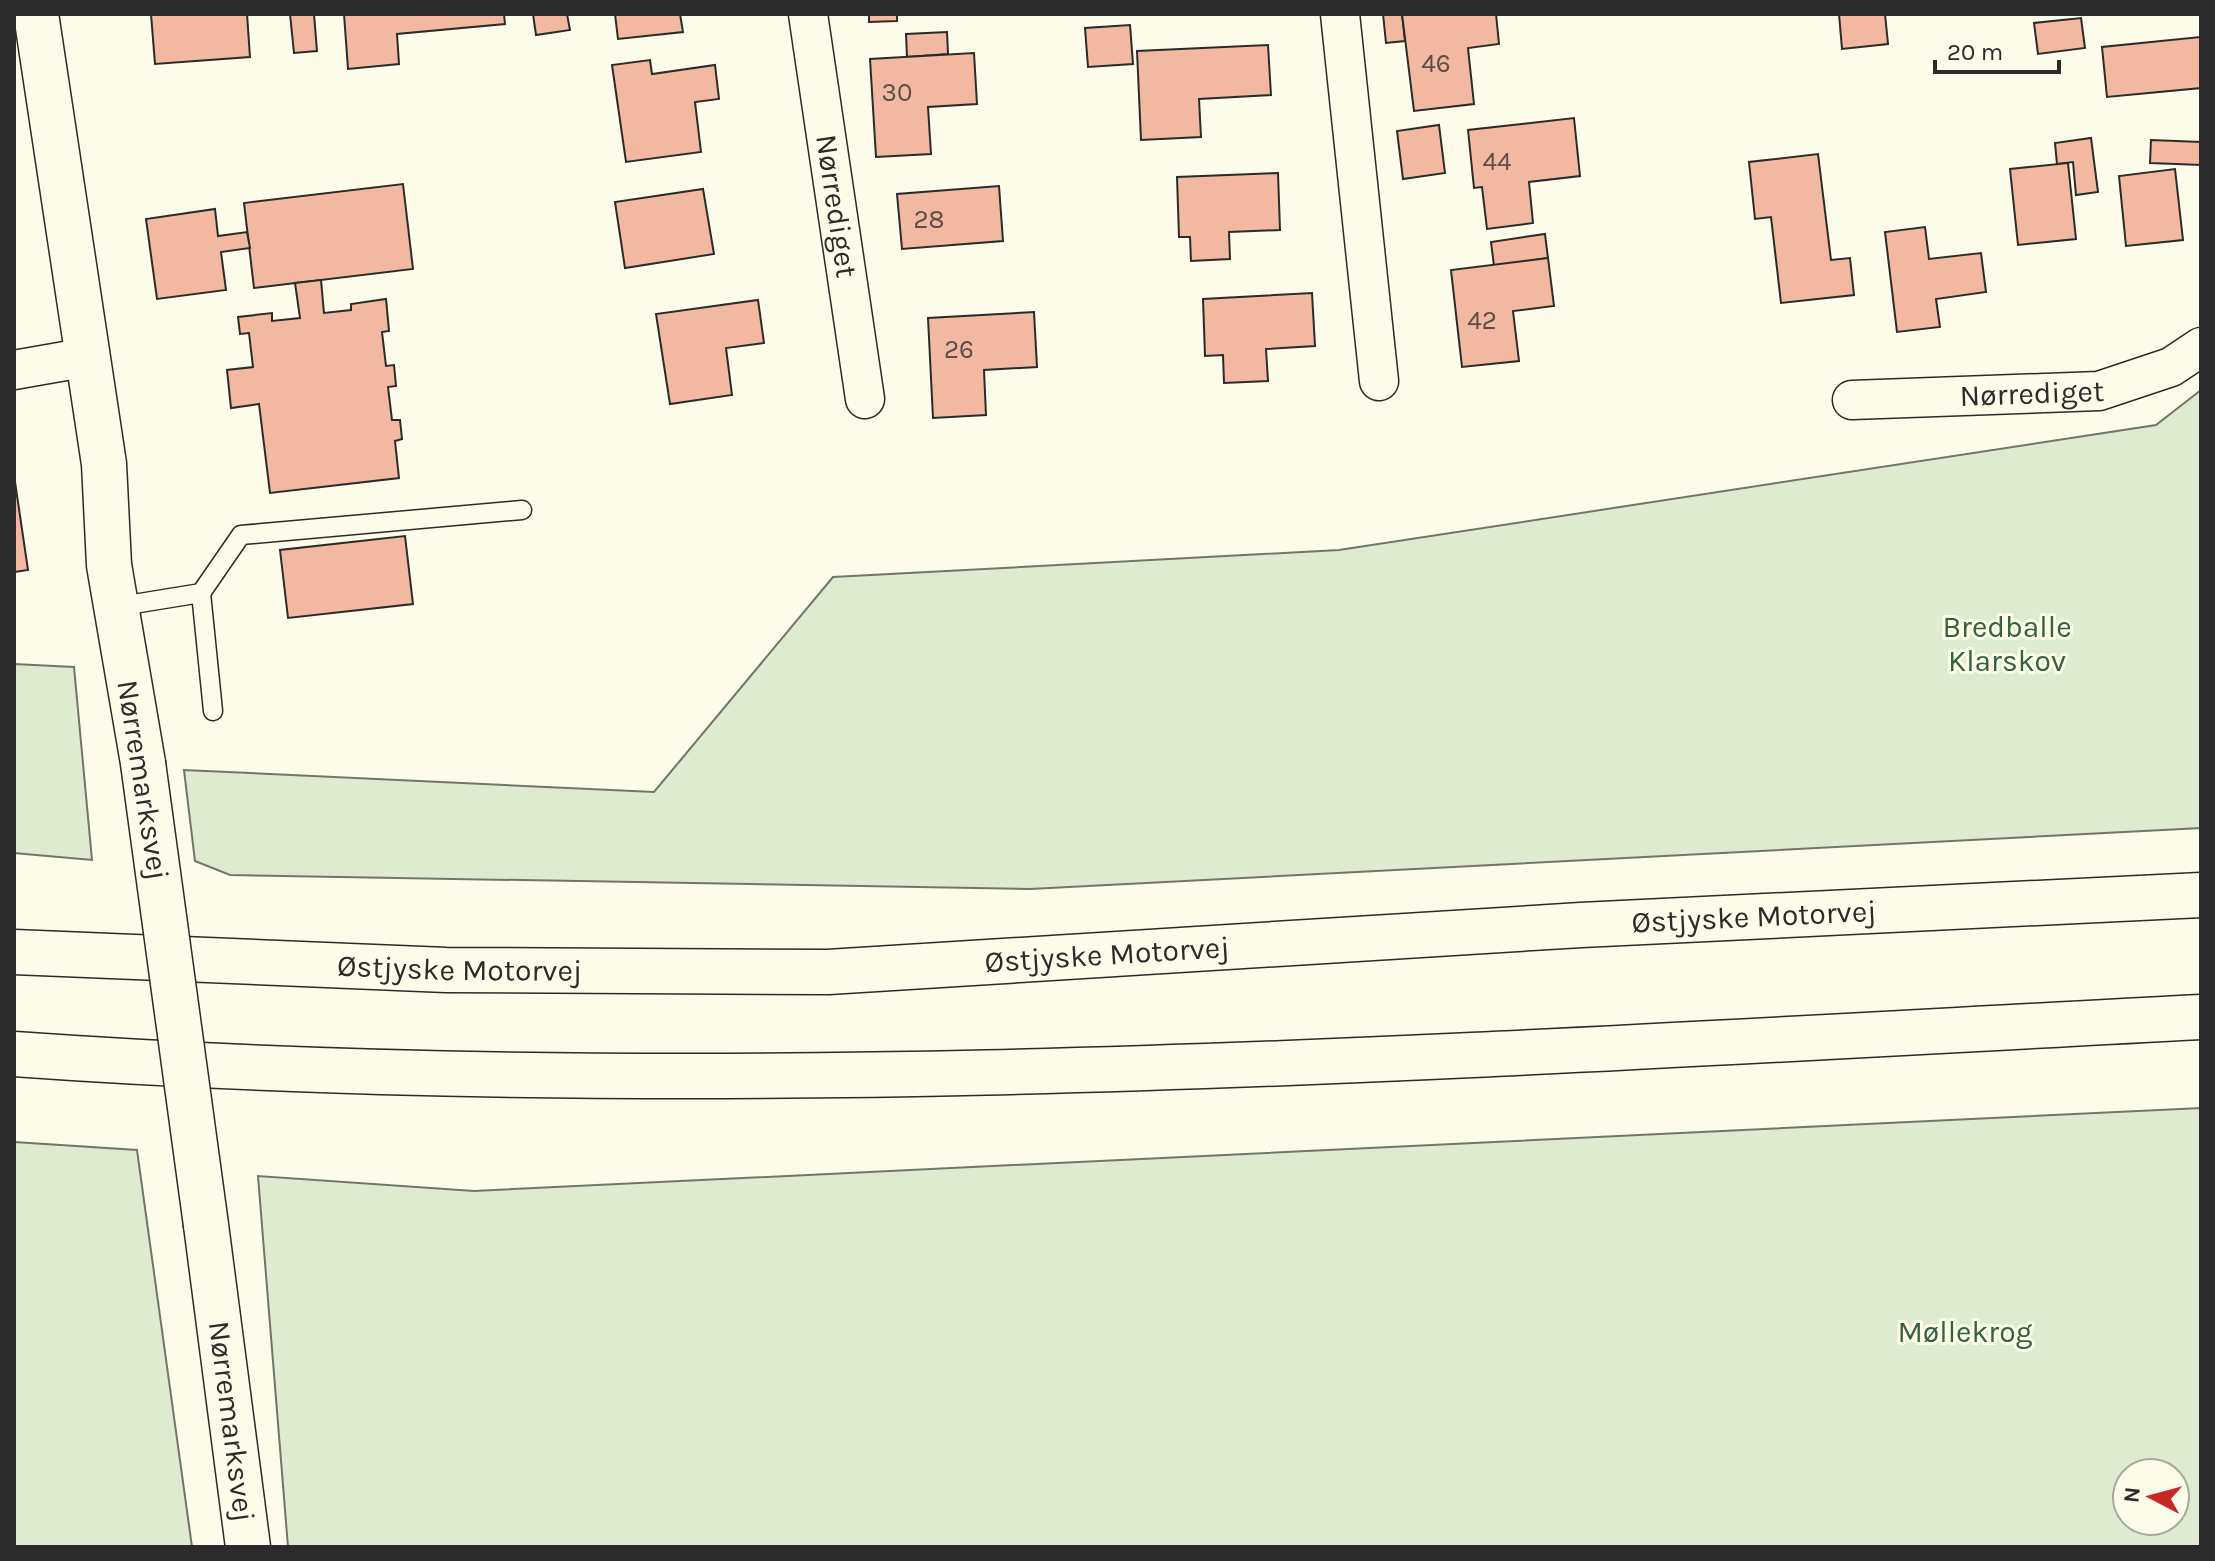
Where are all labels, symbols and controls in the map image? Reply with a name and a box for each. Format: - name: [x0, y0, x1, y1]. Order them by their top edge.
- scale bar: [1935, 24, 2059, 74]
- text: 20 m: [1947, 38, 2003, 66]
- house number: 46: [1421, 48, 1451, 79]
- house number: 30: [882, 77, 912, 108]
- street label: Nørrediget: [808, 132, 865, 280]
- house number: 44: [1482, 146, 1512, 177]
- house number: 28: [913, 204, 945, 235]
- house number: 42: [1467, 305, 1497, 336]
- house number: 26: [944, 334, 974, 365]
- street label: Nørrediget: [1959, 373, 2105, 414]
- park label: Bredballe Klarskov: [1942, 609, 2072, 679]
- street label: Nørremarksvej: [109, 677, 177, 883]
- street label: Østjyske Motorvej: [1631, 893, 1877, 941]
- street label: Østjyske Motorvej: [984, 929, 1231, 980]
- street label: Østjyske Motorvej: [336, 947, 582, 989]
- park label: Møllekrog: [1897, 1314, 2033, 1350]
- street label: Nørremarksvej: [201, 1319, 263, 1524]
- north arrow: [2111, 1457, 2191, 1537]
- text: N: [2118, 1486, 2146, 1504]

